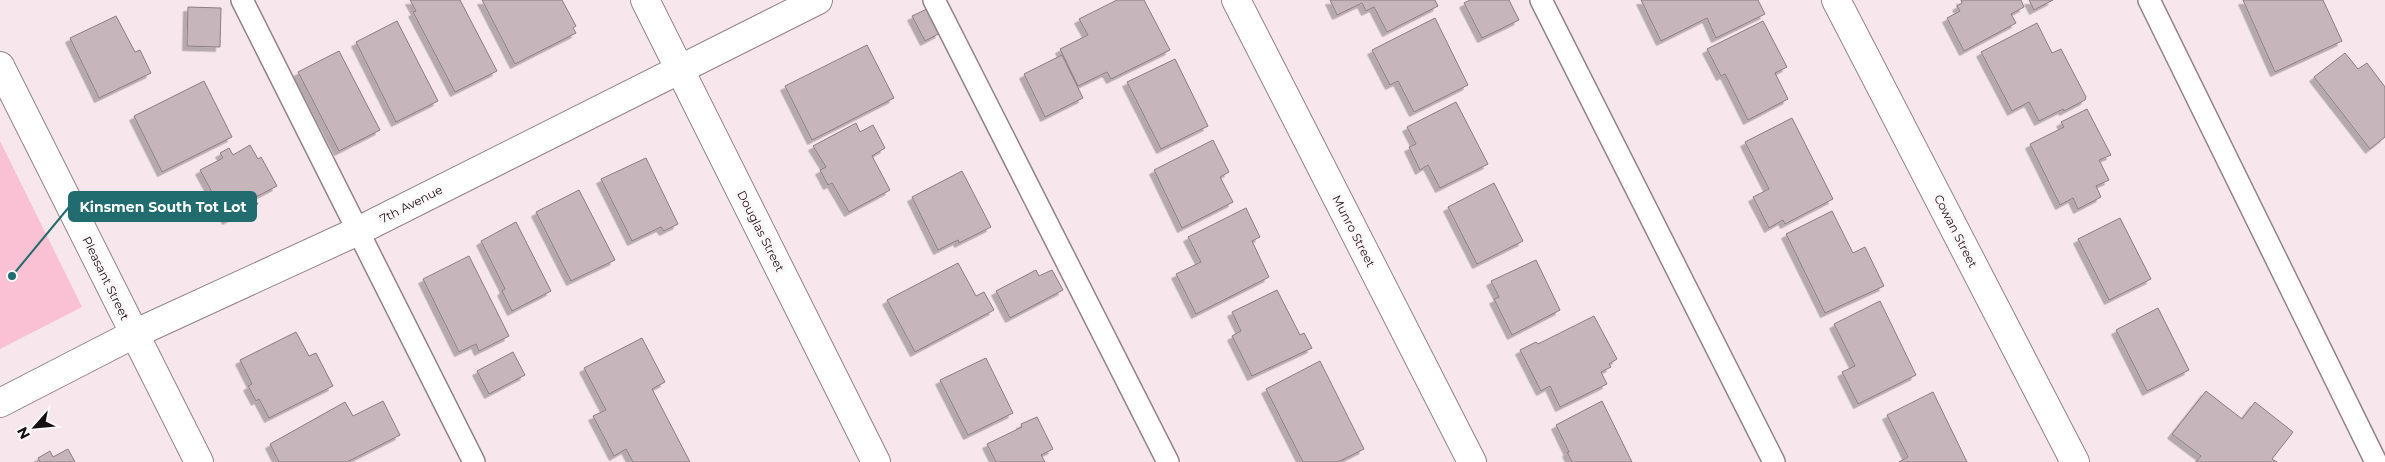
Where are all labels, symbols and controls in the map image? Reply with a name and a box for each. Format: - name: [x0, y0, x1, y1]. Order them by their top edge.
- street label: 7th Avenue: [377, 182, 445, 226]
- street label: Douglas Street: [734, 188, 788, 274]
- callout: Kinsmen South Tot Lot: [69, 192, 256, 221]
- street label: Munro Street: [1329, 192, 1379, 270]
- street label: Cowan Street: [1931, 192, 1981, 270]
- text: Kinsmen South Tot Lot: [79, 198, 247, 216]
- street label: Pleasant Street: [79, 234, 133, 322]
- north arrow: [10, 402, 60, 452]
- text: N: [13, 424, 34, 442]

